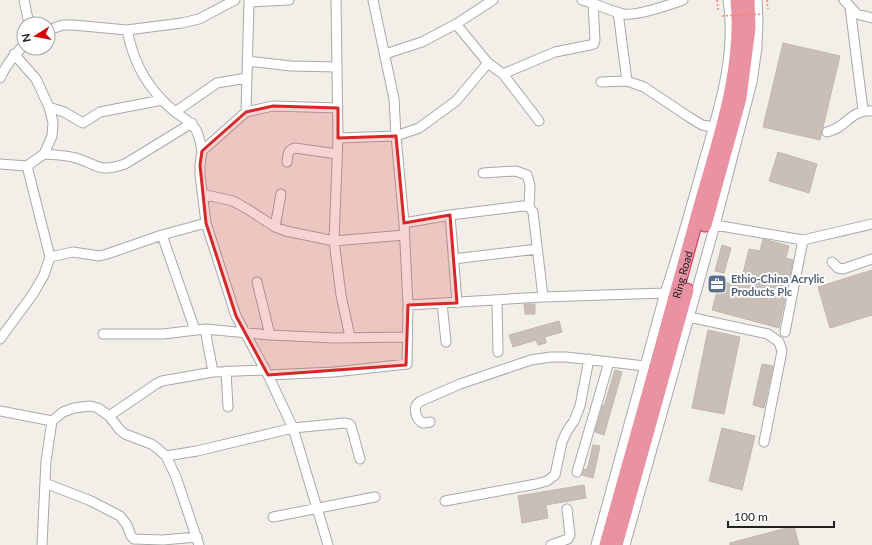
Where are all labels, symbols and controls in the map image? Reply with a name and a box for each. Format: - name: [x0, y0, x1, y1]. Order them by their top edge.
- north arrow: [16, 16, 56, 56]
- text: N: [19, 33, 33, 43]
- street label: Ring Road: [669, 249, 694, 300]
- place label: Ethio-China Acrylic Products Plc: [731, 272, 825, 298]
- office icon: Ethio-China Acrylic Products Plc: [706, 273, 728, 295]
- scale bar: [728, 503, 834, 529]
- text: 100 m: [734, 509, 768, 524]

